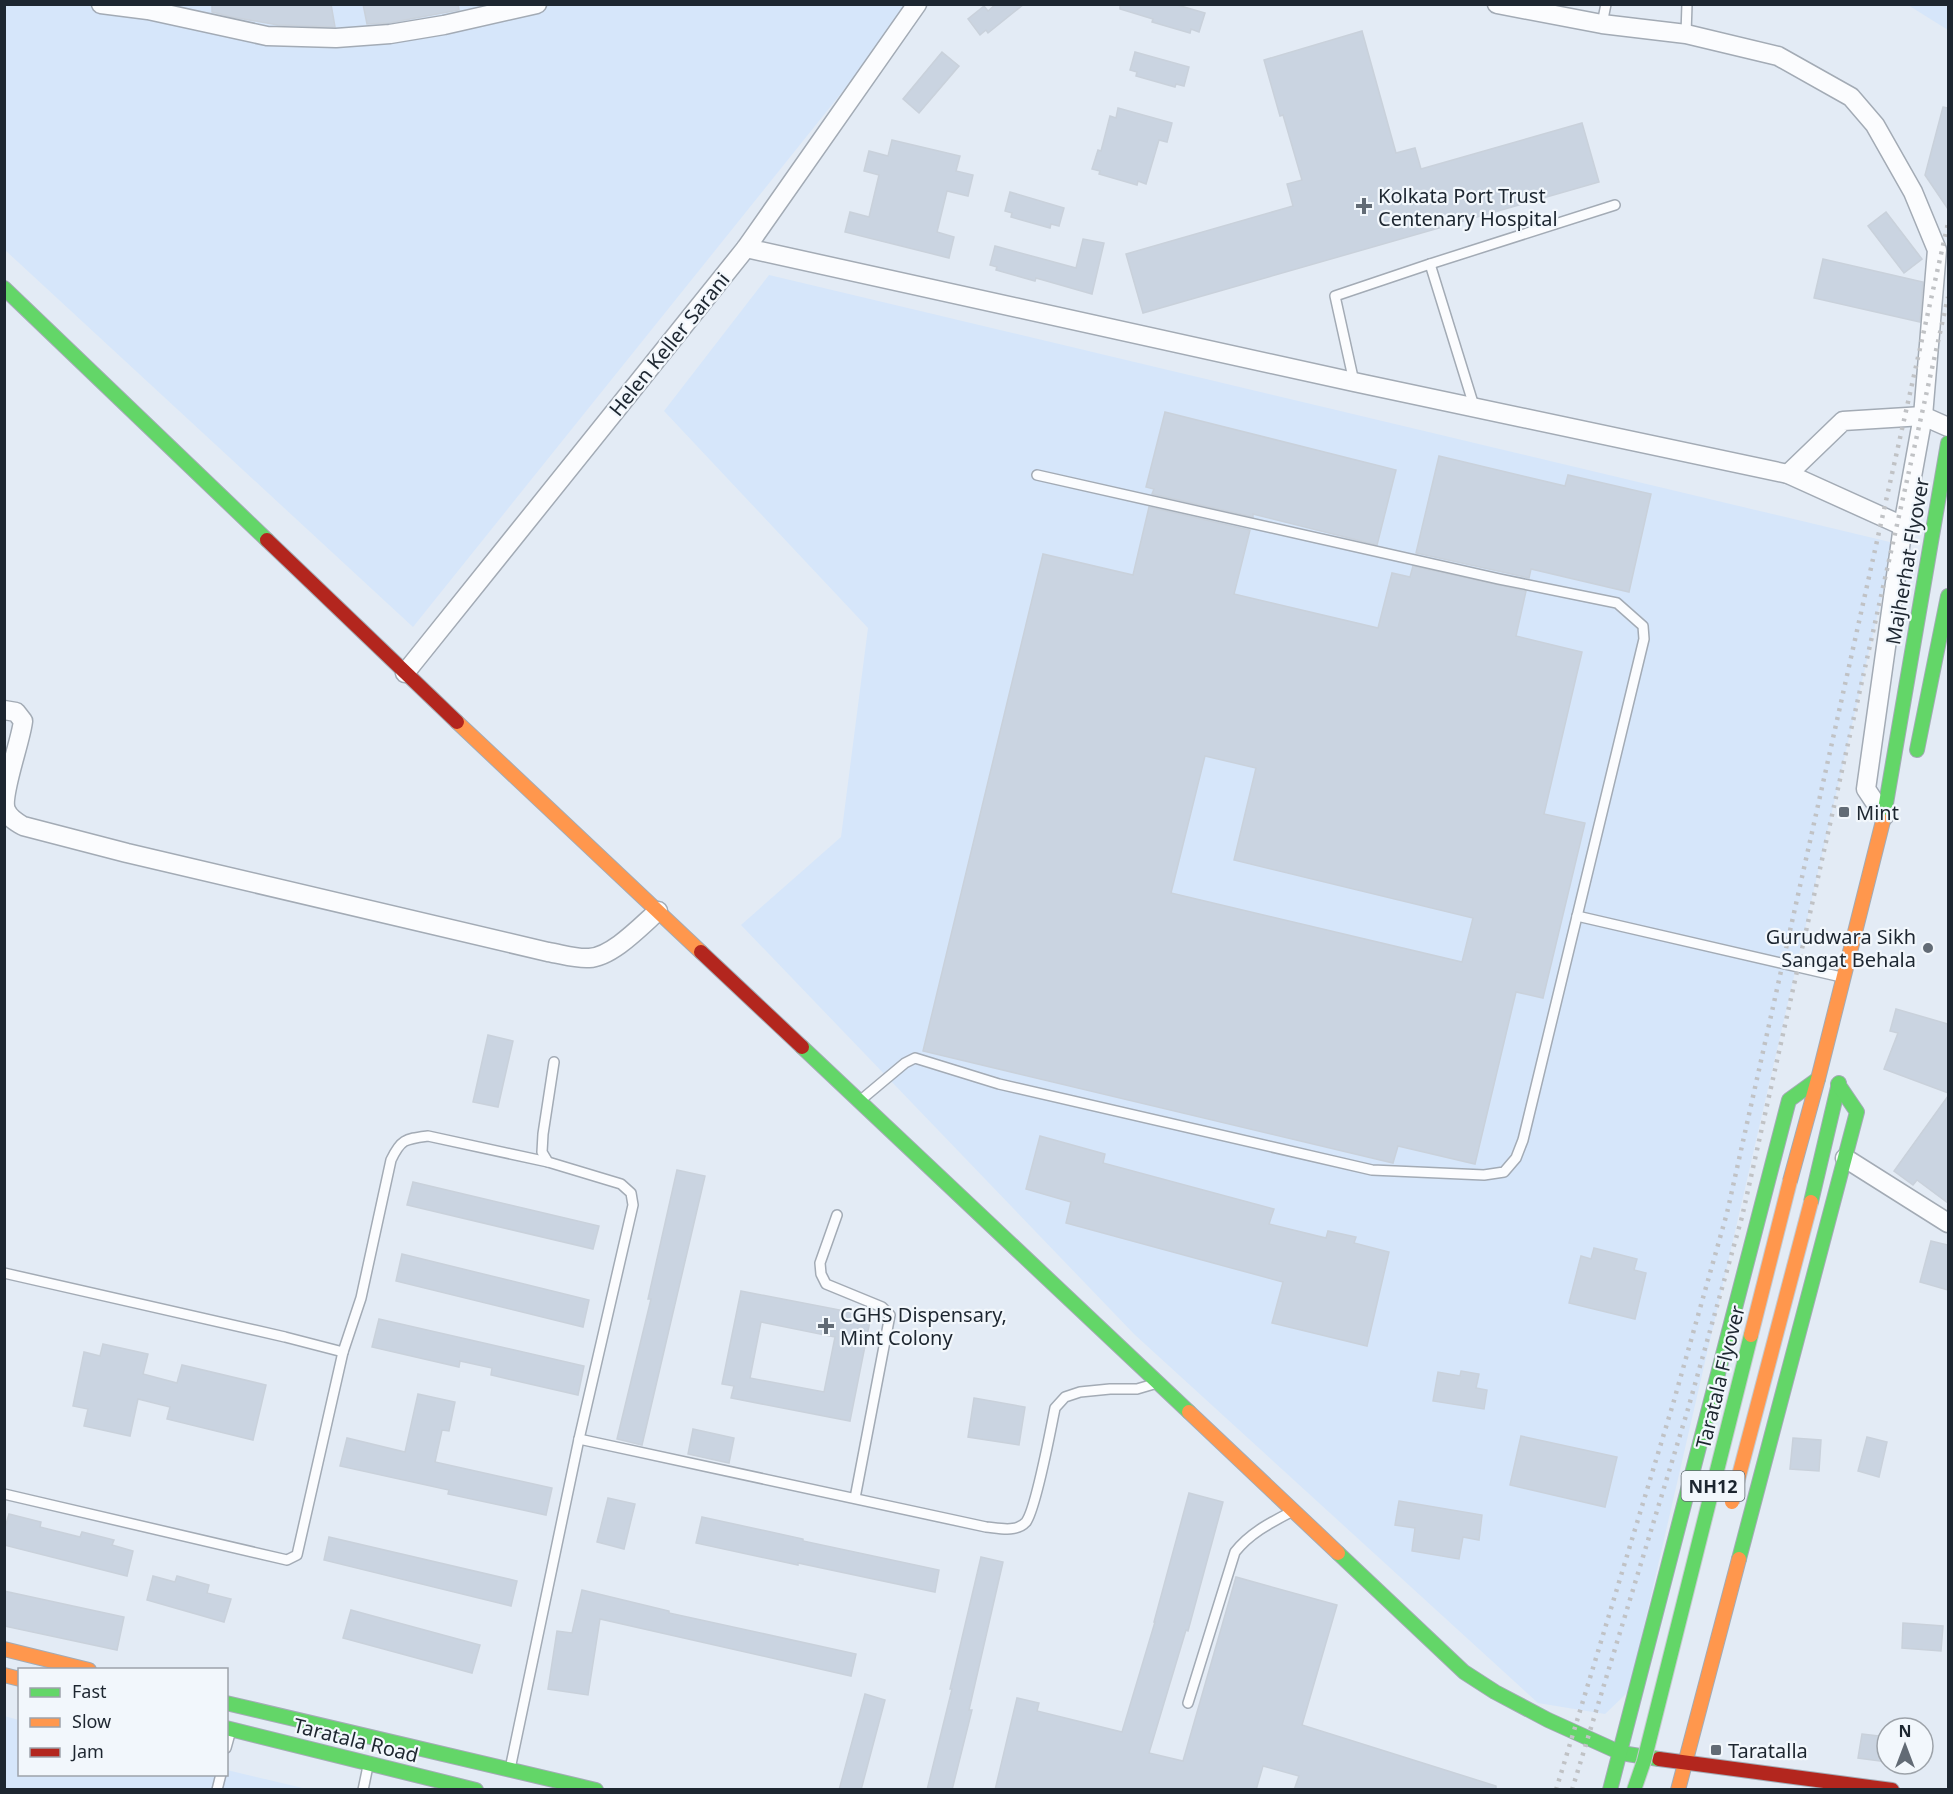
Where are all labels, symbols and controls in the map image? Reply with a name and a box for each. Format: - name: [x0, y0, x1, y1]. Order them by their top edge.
- place label: Kolkata Port Trust Centenary Hospital: [1378, 182, 1558, 232]
- marker: Kolkata Port Trust Centenary Hospital: [1355, 197, 1373, 215]
- street label: Helen Keller Sarani: [603, 266, 735, 422]
- street label: Majherhat Flyover: [1879, 475, 1935, 647]
- place label: Mint: [1856, 799, 1899, 826]
- marker: Mint: [1837, 805, 1851, 819]
- place label: Gurudwara Sikh Sangat Behala: [1766, 923, 1916, 973]
- marker: Gurudwara Sikh Sangat Behala: [1921, 941, 1935, 955]
- place label: CGHS Dispensary, Mint Colony: [840, 1301, 1007, 1351]
- street label: Taratala Flyover: [1689, 1302, 1751, 1452]
- marker: CGHS Dispensary, Mint Colony: [817, 1317, 835, 1335]
- road number: NH12: [1682, 1471, 1744, 1501]
- legend: [18, 1668, 228, 1776]
- text: Fast: [72, 1679, 107, 1703]
- text: Slow: [72, 1709, 111, 1733]
- street label: Taratala Road: [291, 1711, 421, 1769]
- north arrow: [1875, 1716, 1935, 1776]
- text: N: [1898, 1720, 1912, 1742]
- place label: Taratalla: [1728, 1737, 1808, 1764]
- text: Jam: [70, 1739, 104, 1763]
- marker: Taratalla: [1709, 1743, 1723, 1757]

